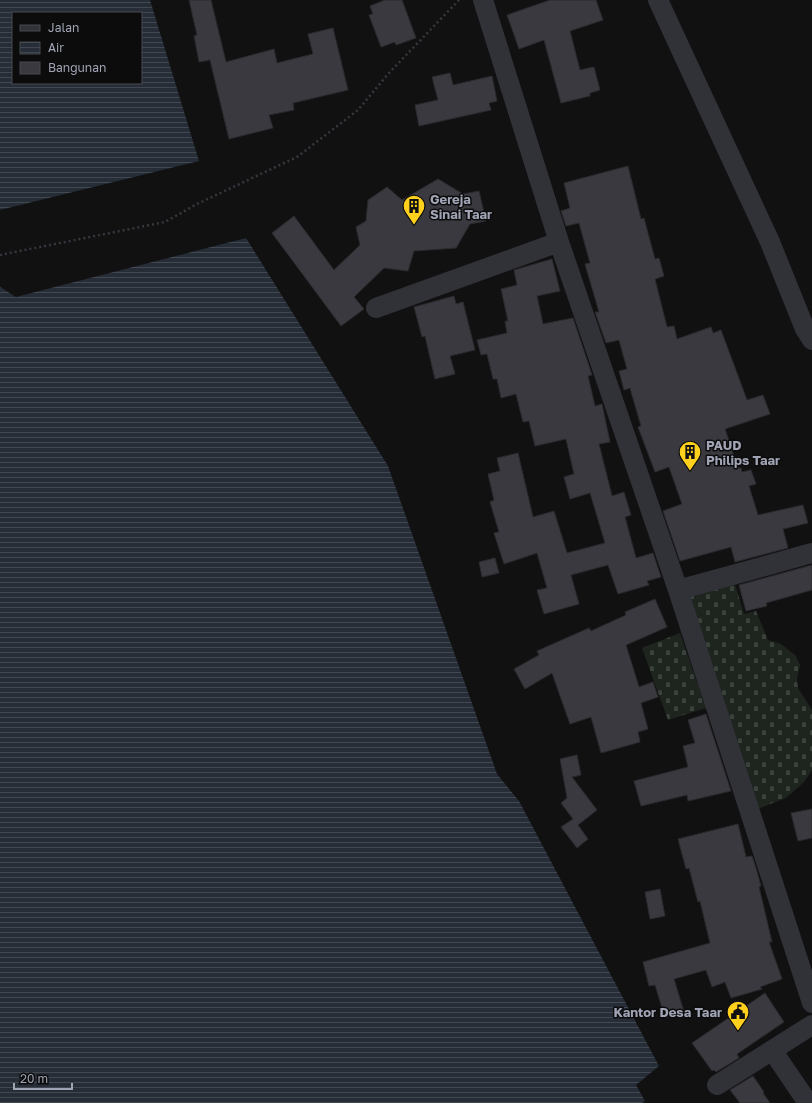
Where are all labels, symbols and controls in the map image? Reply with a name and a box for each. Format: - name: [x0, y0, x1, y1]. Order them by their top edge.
- legend: [12, 12, 142, 84]
- text: Jalan: [48, 20, 79, 35]
- text: Air: [48, 40, 64, 55]
- text: Bangunan: [48, 60, 106, 75]
- place label: Gereja Sinai Taar: [430, 191, 492, 222]
- building icon: Gereja Sinai Taar: [401, 193, 427, 226]
- place label: PAUD Philips Taar: [706, 437, 780, 468]
- building icon: PAUD Philips Taar: [677, 439, 703, 472]
- public building icon: Kantor Desa Taar: [725, 999, 751, 1032]
- place label: Kantor Desa Taar: [613, 1004, 722, 1020]
- scale bar: [14, 1065, 72, 1091]
- text: 20 m: [20, 1071, 48, 1086]

